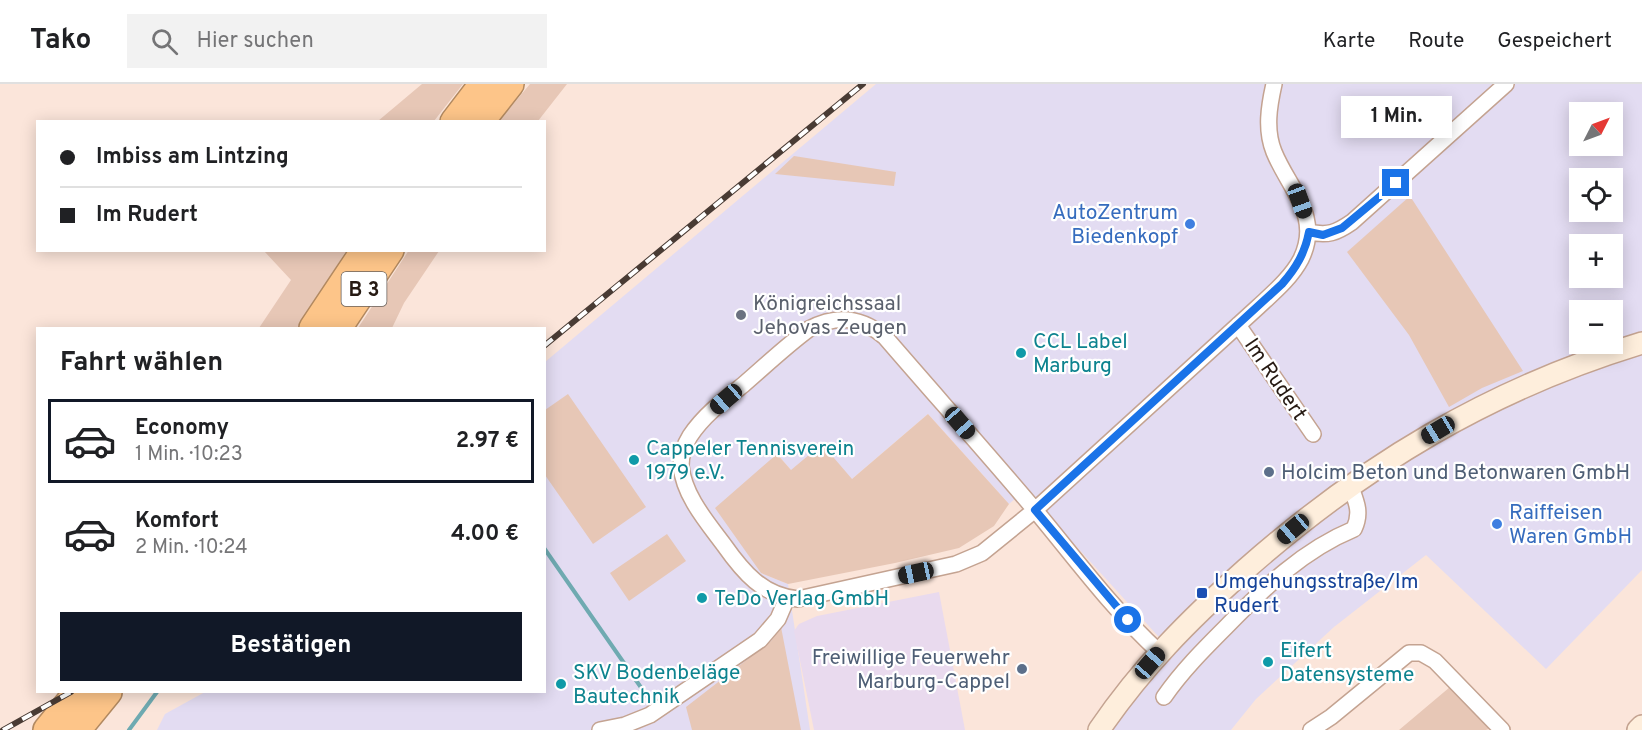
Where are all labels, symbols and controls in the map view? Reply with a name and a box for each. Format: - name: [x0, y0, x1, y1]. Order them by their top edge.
- search box: [127, 14, 547, 68]
- text: Tako: [30, 23, 91, 59]
- icon: search: [148, 25, 181, 58]
- text: Hier suchen: [196, 28, 314, 55]
- text: Karte: [1323, 28, 1375, 55]
- text: Route: [1408, 28, 1464, 55]
- text: Gespeichert: [1497, 28, 1612, 55]
- callout: 1 Min.: [1340, 96, 1452, 138]
- north arrow: [1569, 102, 1623, 156]
- map controls: [1569, 102, 1623, 354]
- text: 1 Min.: [1371, 104, 1422, 130]
- text: Imbiss am Lintzing: [96, 144, 289, 171]
- button: locate: [1569, 168, 1623, 222]
- route end: [1382, 169, 1409, 196]
- car: [1285, 181, 1315, 221]
- place label: AutoZentrum Biedenkopf: [1052, 200, 1178, 251]
- text: Im Rudert: [96, 202, 198, 229]
- marker: AutoZentrum Biedenkopf: [1183, 217, 1197, 231]
- button: +: [1569, 234, 1623, 288]
- road number: B 3: [342, 272, 386, 306]
- place label: Königreichssaal Jehovas Zeugen: [753, 291, 907, 342]
- button: −: [1569, 300, 1623, 354]
- marker: Königreichssaal Jehovas Zeugen: [734, 308, 748, 322]
- place label: CCL Label Marburg: [1033, 329, 1128, 380]
- street label: Im Rudert: [1237, 333, 1312, 426]
- text: Fahrt wählen: [60, 346, 223, 380]
- marker: CCL Label Marburg: [1014, 346, 1028, 360]
- car: [707, 380, 745, 418]
- car: [941, 404, 979, 442]
- car: [1418, 413, 1458, 447]
- icon: car: [63, 414, 117, 468]
- text: Economy: [135, 415, 229, 442]
- text: 2.97 €: [456, 428, 519, 455]
- place label: Cappeler Tennisverein 1979 e.V.: [646, 436, 854, 487]
- text: 1 Min. · 10:23: [135, 442, 243, 468]
- marker: Cappeler Tennisverein 1979 e.V.: [627, 453, 641, 467]
- place label: Holcim Beton und Betonwaren GmbH: [1281, 460, 1630, 487]
- marker: Holcim Beton und Betonwaren GmbH: [1262, 465, 1276, 479]
- place label: Raiffeisen Waren GmbH: [1509, 500, 1632, 551]
- icon: car: [63, 507, 117, 561]
- text: Komfort: [135, 508, 219, 535]
- car: [1273, 511, 1313, 547]
- marker: Raiffeisen Waren GmbH: [1490, 517, 1504, 531]
- text: 4.00 €: [451, 521, 519, 548]
- text: 2 Min. · 10:24: [135, 535, 248, 561]
- car: [897, 560, 935, 586]
- place label: Umgehungsstraße/Im Rudert: [1214, 569, 1418, 620]
- place label: TeDo Verlag GmbH: [714, 586, 889, 613]
- marker: Umgehungsstraße/Im Rudert: [1195, 586, 1209, 600]
- marker: TeDo Verlag GmbH: [695, 591, 709, 605]
- route start: [1114, 606, 1141, 633]
- button: Bestätigen: [60, 612, 522, 681]
- place label: Eifert Datensysteme: [1280, 638, 1414, 689]
- car: [1131, 644, 1169, 682]
- place label: Freiwillige Feuerwehr Marburg-Cappel: [812, 645, 1010, 696]
- marker: Eifert Datensysteme: [1261, 655, 1275, 669]
- place label: SKV Bodenbeläge Bautechnik: [573, 660, 740, 711]
- marker: Freiwillige Feuerwehr Marburg-Cappel: [1015, 662, 1029, 676]
- marker: SKV Bodenbeläge Bautechnik: [554, 677, 568, 691]

